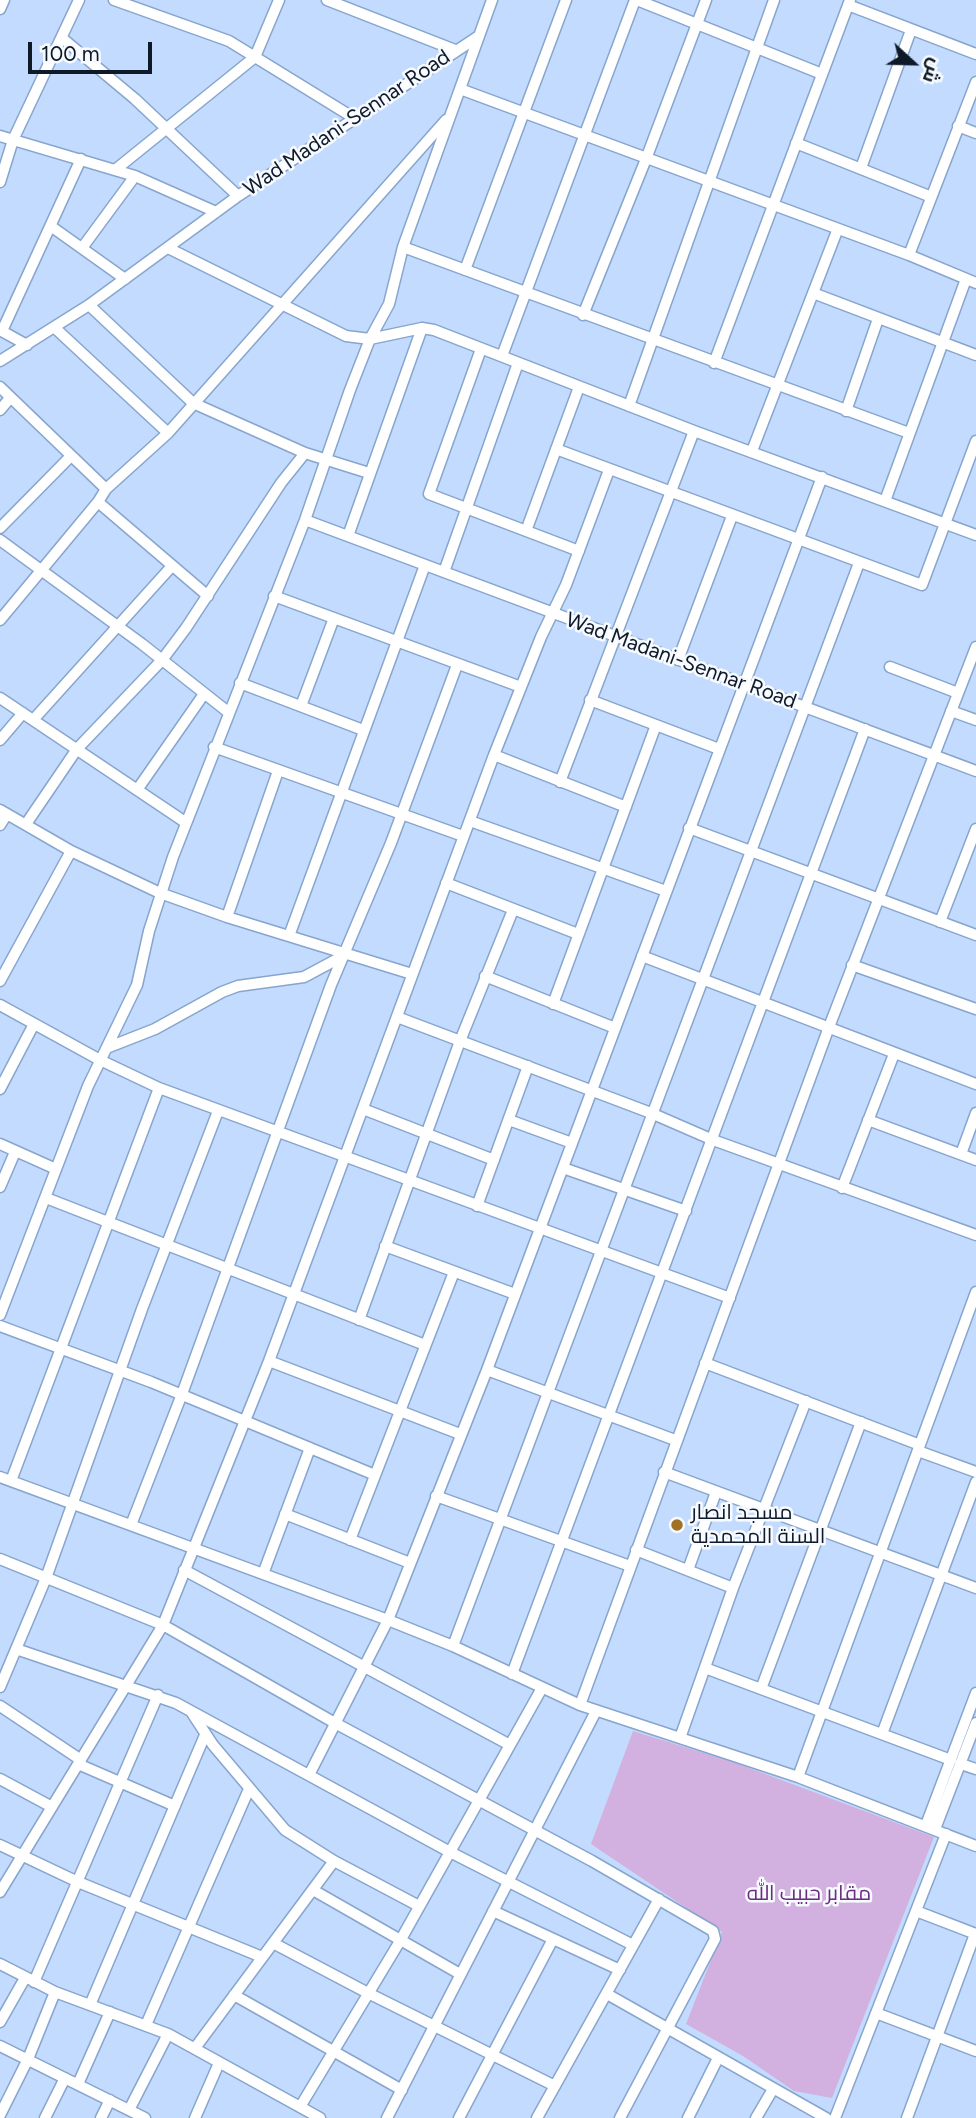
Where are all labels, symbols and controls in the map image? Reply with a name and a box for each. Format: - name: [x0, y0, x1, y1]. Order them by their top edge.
- scale bar: [32, 28, 156, 72]
- north arrow: [878, 28, 948, 98]
- text: 100 m: [41, 41, 100, 66]
- street label: Wad Madani-Sennar Road: [239, 44, 455, 202]
- text: ش: [918, 55, 948, 87]
- street label: Wad Madani-Sennar Road: [562, 608, 800, 714]
- place label: مسجد انصار السنة المحمدية: [691, 1500, 825, 1550]
- marker: مسجد انصار السنة المحمدية: [669, 1517, 685, 1533]
- park label: مقابر حبيب الله: [747, 1881, 871, 1907]

